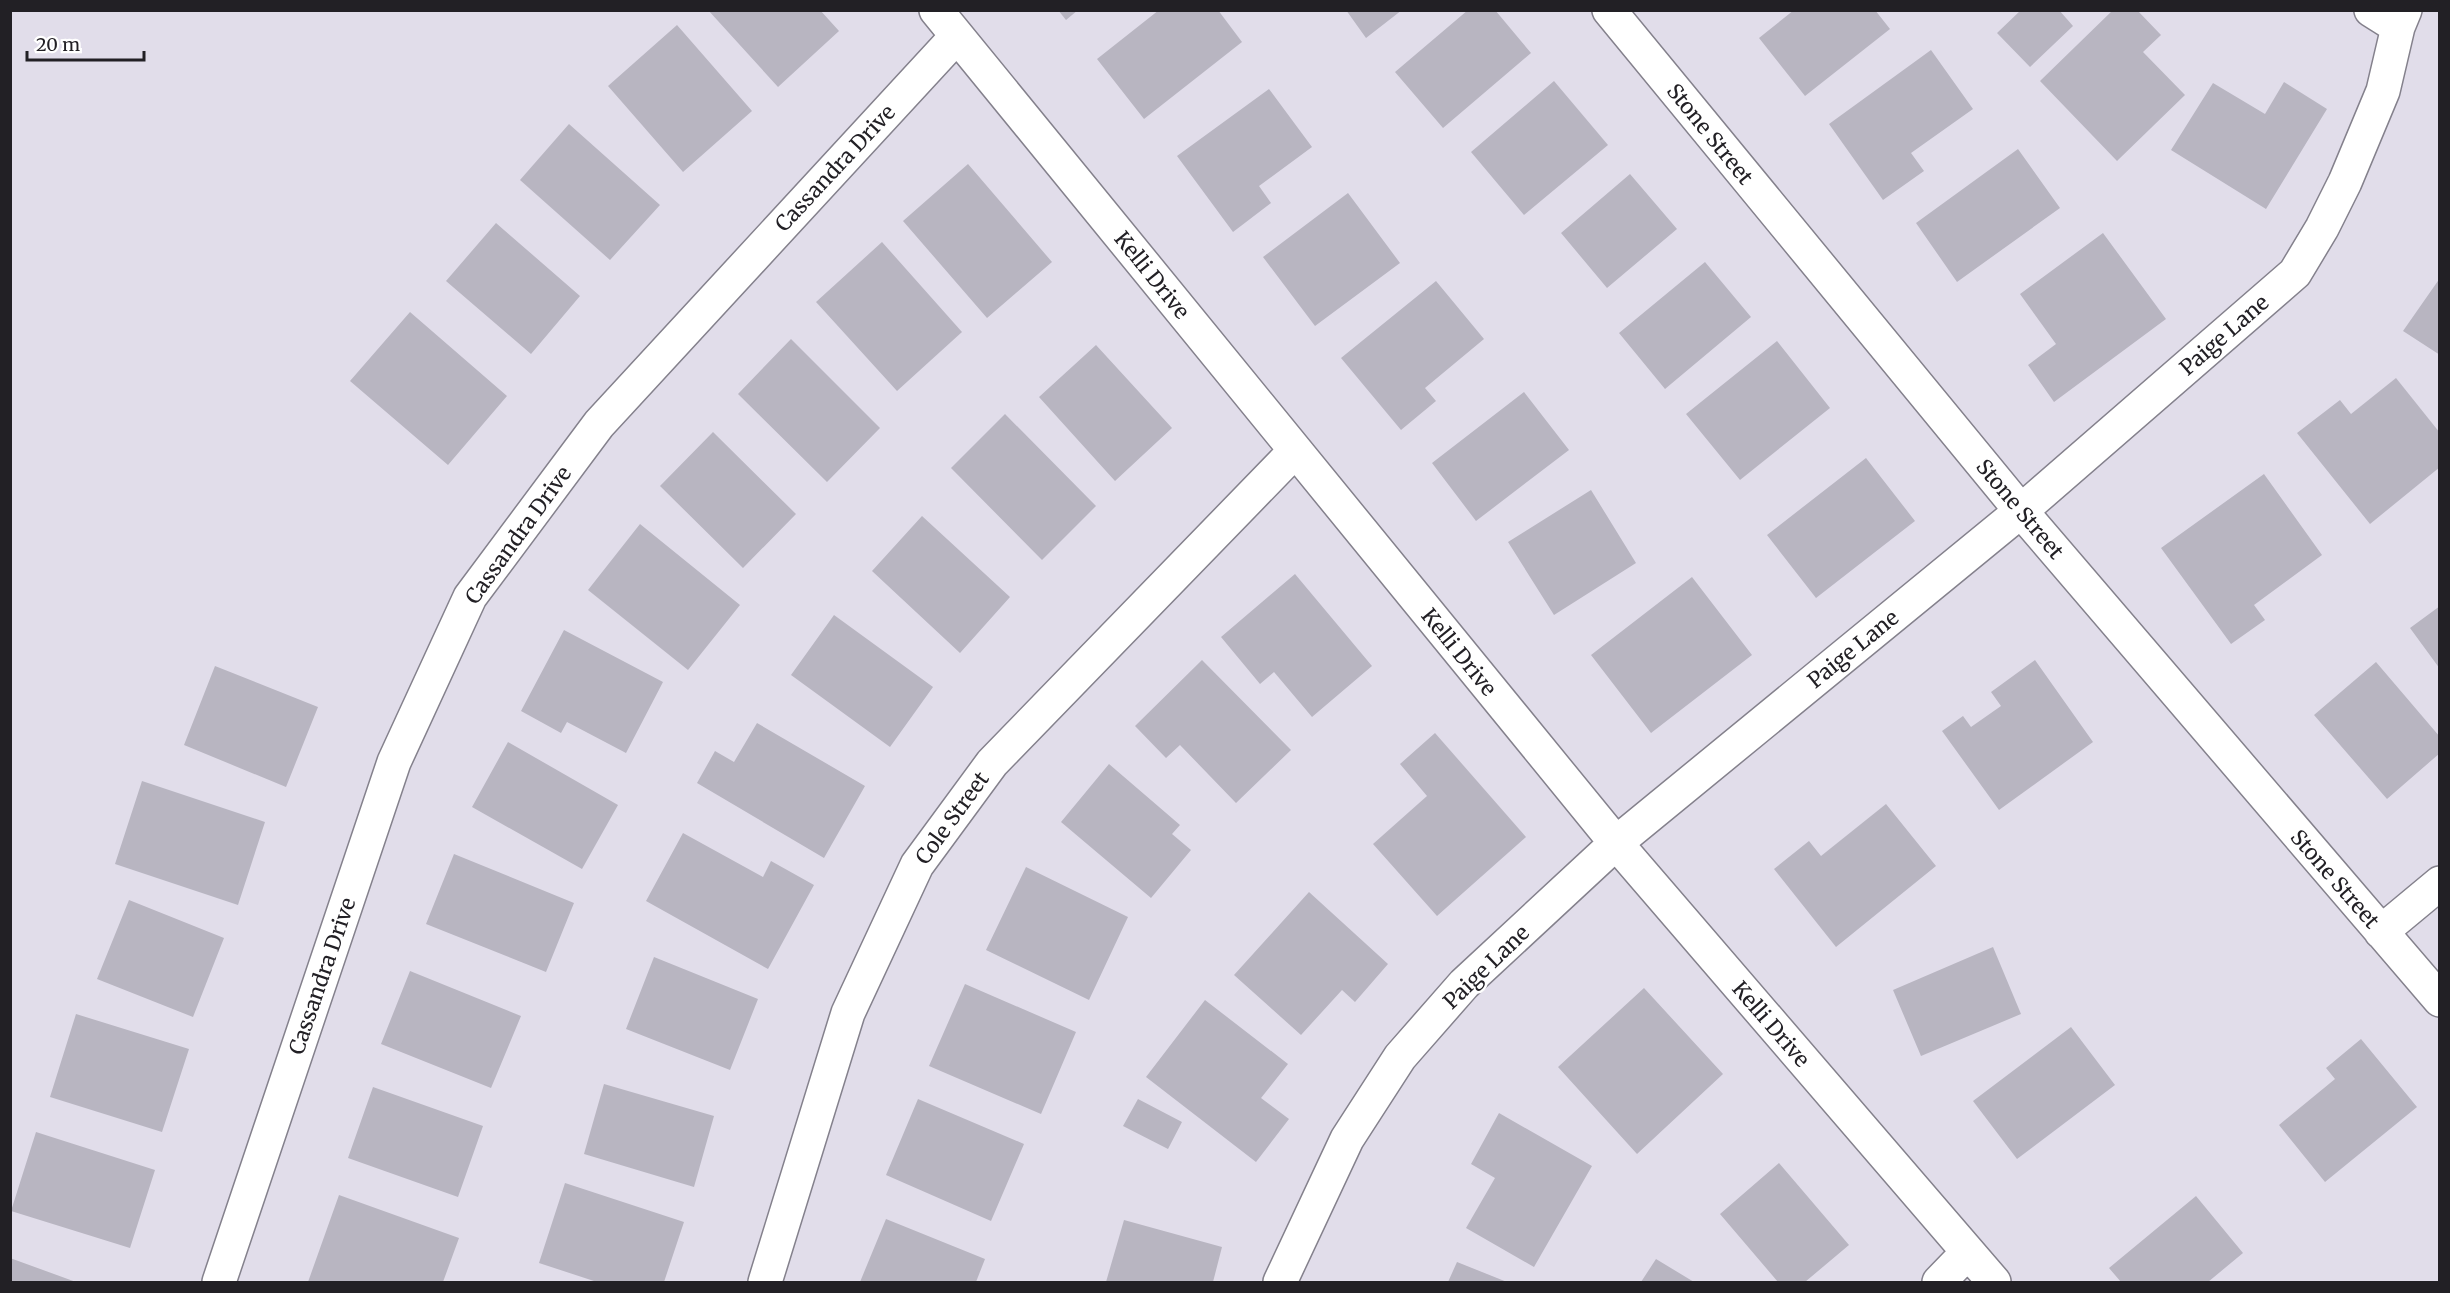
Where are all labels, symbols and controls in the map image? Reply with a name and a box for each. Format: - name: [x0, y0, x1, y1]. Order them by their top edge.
- scale bar: [27, 24, 144, 62]
- text: 20 m: [36, 33, 80, 56]
- street label: Stone Street: [1661, 78, 1759, 190]
- street label: Cassandra Drive: [769, 99, 901, 237]
- street label: Kelli Drive: [1109, 226, 1196, 324]
- street label: Paige Lane: [2174, 289, 2274, 381]
- street label: Stone Street: [1970, 453, 2070, 565]
- street label: Cassandra Drive: [459, 461, 577, 609]
- street label: Kelli Drive: [1416, 603, 1503, 701]
- street label: Paige Lane: [1802, 604, 1904, 694]
- street label: Cole Street: [909, 766, 995, 870]
- street label: Stone Street: [2285, 824, 2385, 934]
- street label: Cassandra Drive: [283, 894, 361, 1058]
- street label: Paige Lane: [1437, 919, 1535, 1015]
- street label: Kelli Drive: [1726, 976, 1816, 1072]

